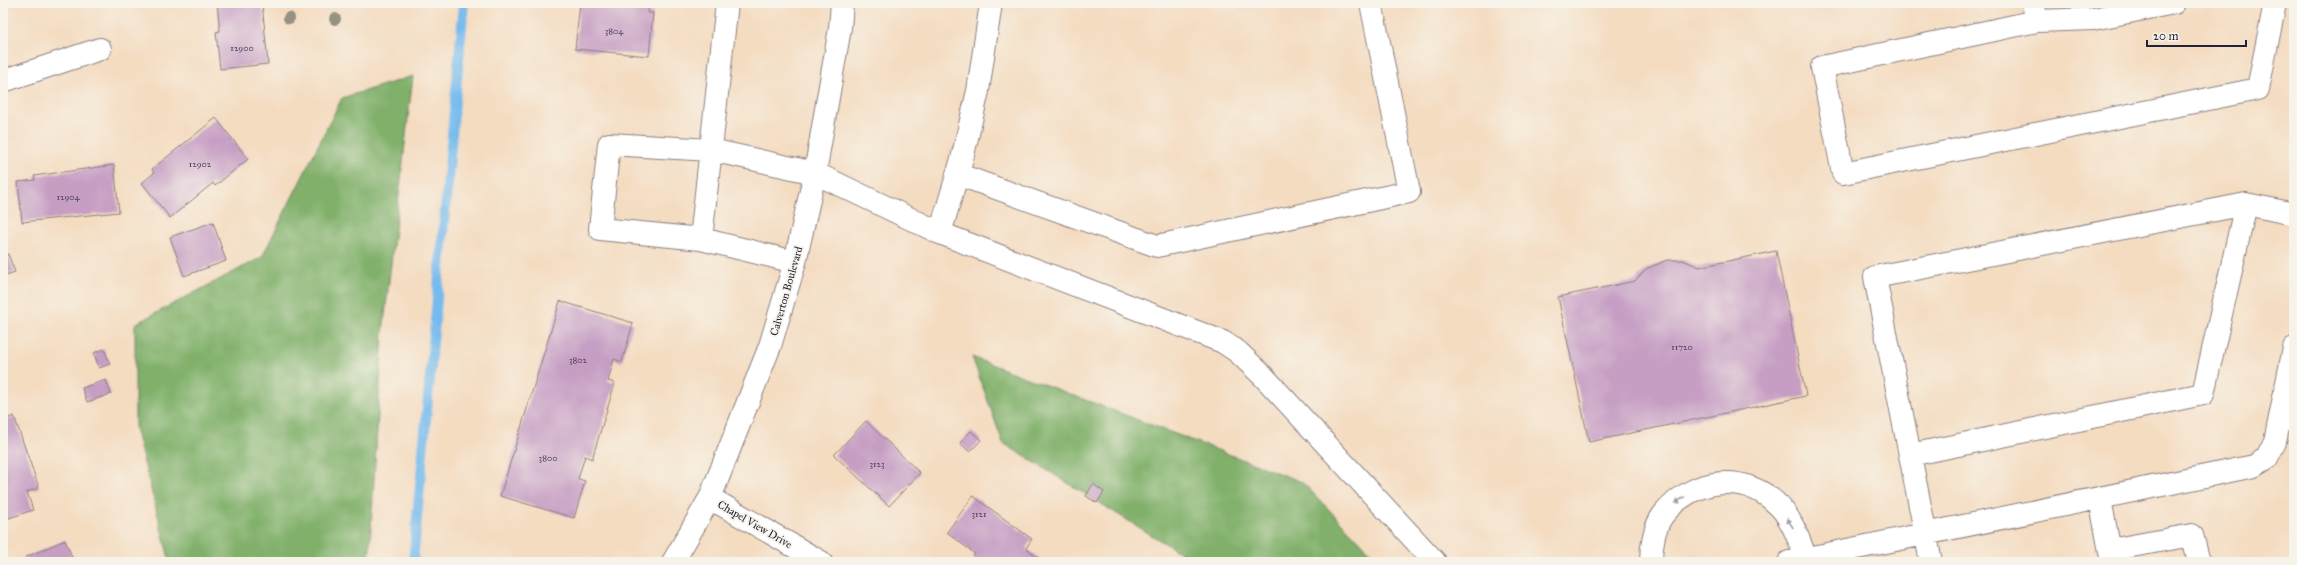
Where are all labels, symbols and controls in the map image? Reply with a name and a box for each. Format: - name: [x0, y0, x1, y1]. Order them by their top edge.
- scale bar: [2147, 22, 2246, 48]
- house number: 3804: [605, 25, 624, 36]
- text: 20 m: [2153, 29, 2179, 43]
- house number: 12900: [230, 42, 254, 53]
- house number: 12902: [189, 158, 212, 169]
- house number: 12904: [56, 191, 81, 202]
- street label: Calverton Boulevard: [767, 244, 806, 337]
- house number: 11720: [1671, 341, 1693, 352]
- house number: 3802: [569, 354, 588, 365]
- house number: 3800: [539, 452, 557, 463]
- house number: 3123: [869, 458, 885, 469]
- one-way arrow: [1675, 496, 1685, 504]
- street label: Chapel View Drive: [715, 498, 795, 551]
- house number: 3121: [971, 508, 987, 519]
- one-way arrow: [1787, 517, 1794, 529]

